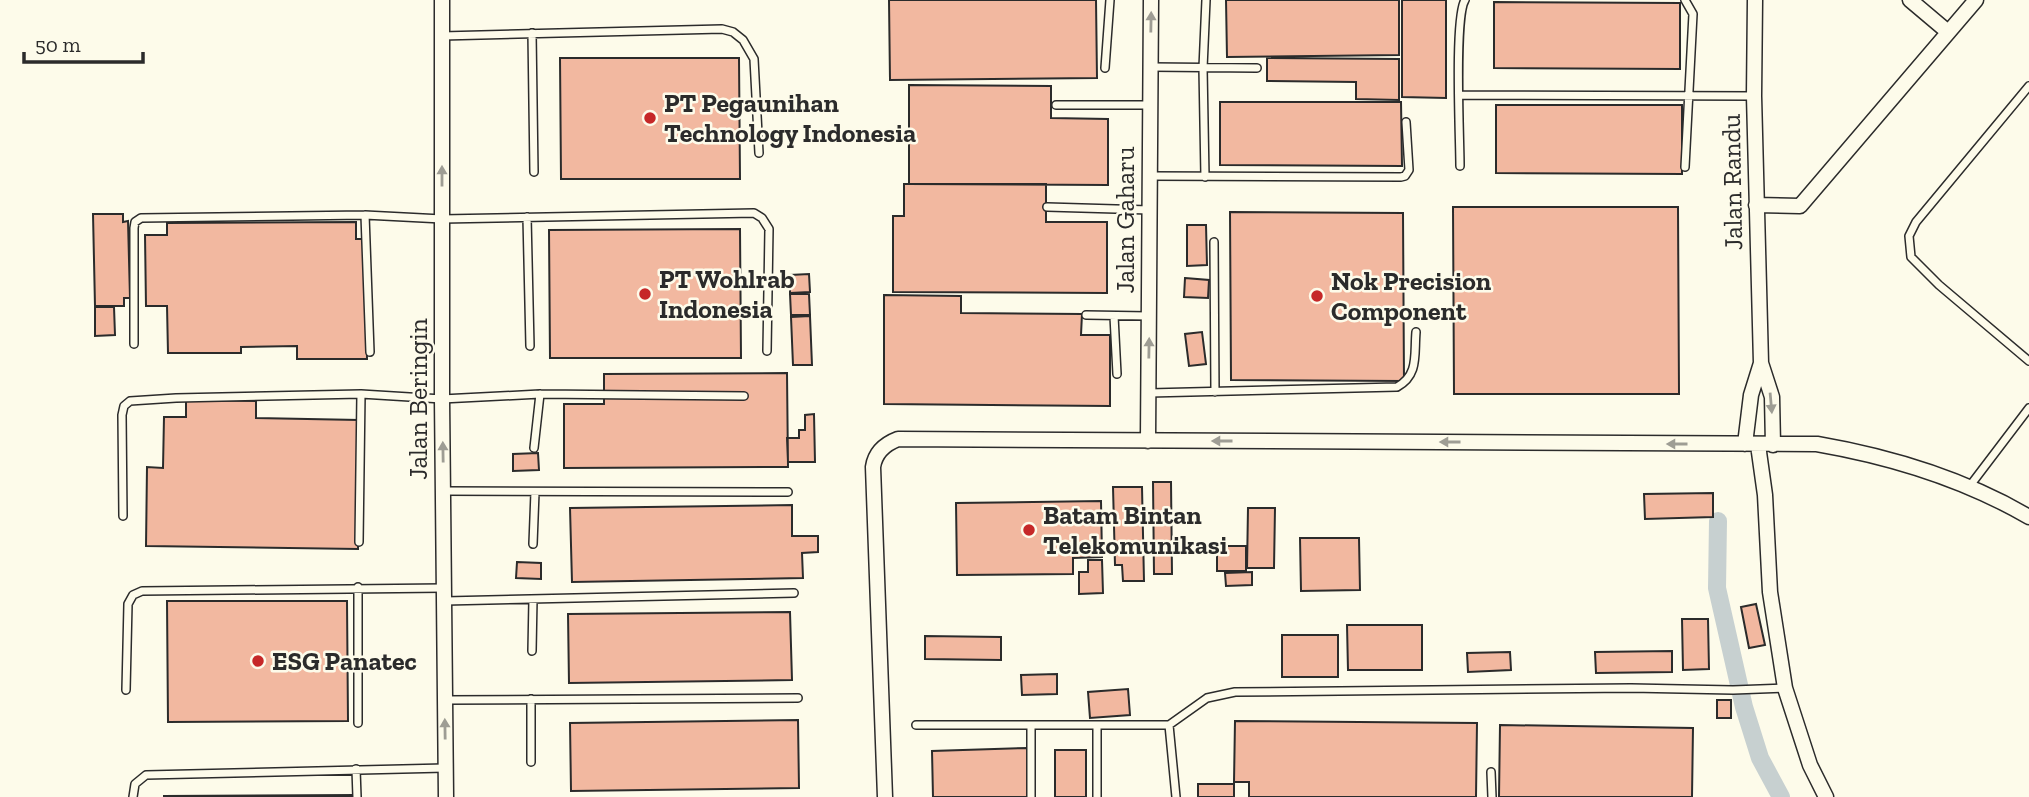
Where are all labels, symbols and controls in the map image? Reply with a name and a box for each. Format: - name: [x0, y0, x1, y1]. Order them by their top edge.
- one-way arrow: [1145, 11, 1157, 33]
- scale bar: [24, 21, 144, 65]
- text: 50 m: [35, 32, 81, 57]
- place label: PT Pegaunihan Technology Indonesia: [664, 87, 916, 149]
- marker: PT Pegaunihan Technology Indonesia: [642, 110, 658, 126]
- street label: Jalan Randu: [1715, 113, 1749, 250]
- street label: Jalan Gaharu: [1109, 146, 1141, 294]
- one-way arrow: [436, 165, 448, 187]
- place label: PT Wohlrab Indonesia: [659, 263, 795, 325]
- place label: Nok Precision Component: [1331, 265, 1492, 327]
- marker: PT Wohlrab Indonesia: [637, 286, 653, 302]
- marker: Nok Precision Component: [1309, 288, 1325, 304]
- street label: Jalan Beringin: [402, 318, 434, 480]
- one-way arrow: [1143, 337, 1155, 359]
- one-way arrow: [1766, 392, 1777, 414]
- one-way arrow: [1211, 435, 1233, 447]
- one-way arrow: [1438, 437, 1460, 448]
- one-way arrow: [1666, 438, 1688, 450]
- one-way arrow: [437, 441, 449, 463]
- place label: Batam Bintan Telekomunikasi: [1043, 499, 1228, 561]
- marker: Batam Bintan Telekomunikasi: [1021, 522, 1037, 538]
- place label: ESG Panatec: [272, 645, 417, 677]
- marker: ESG Panatec: [250, 653, 266, 669]
- one-way arrow: [439, 718, 451, 740]

